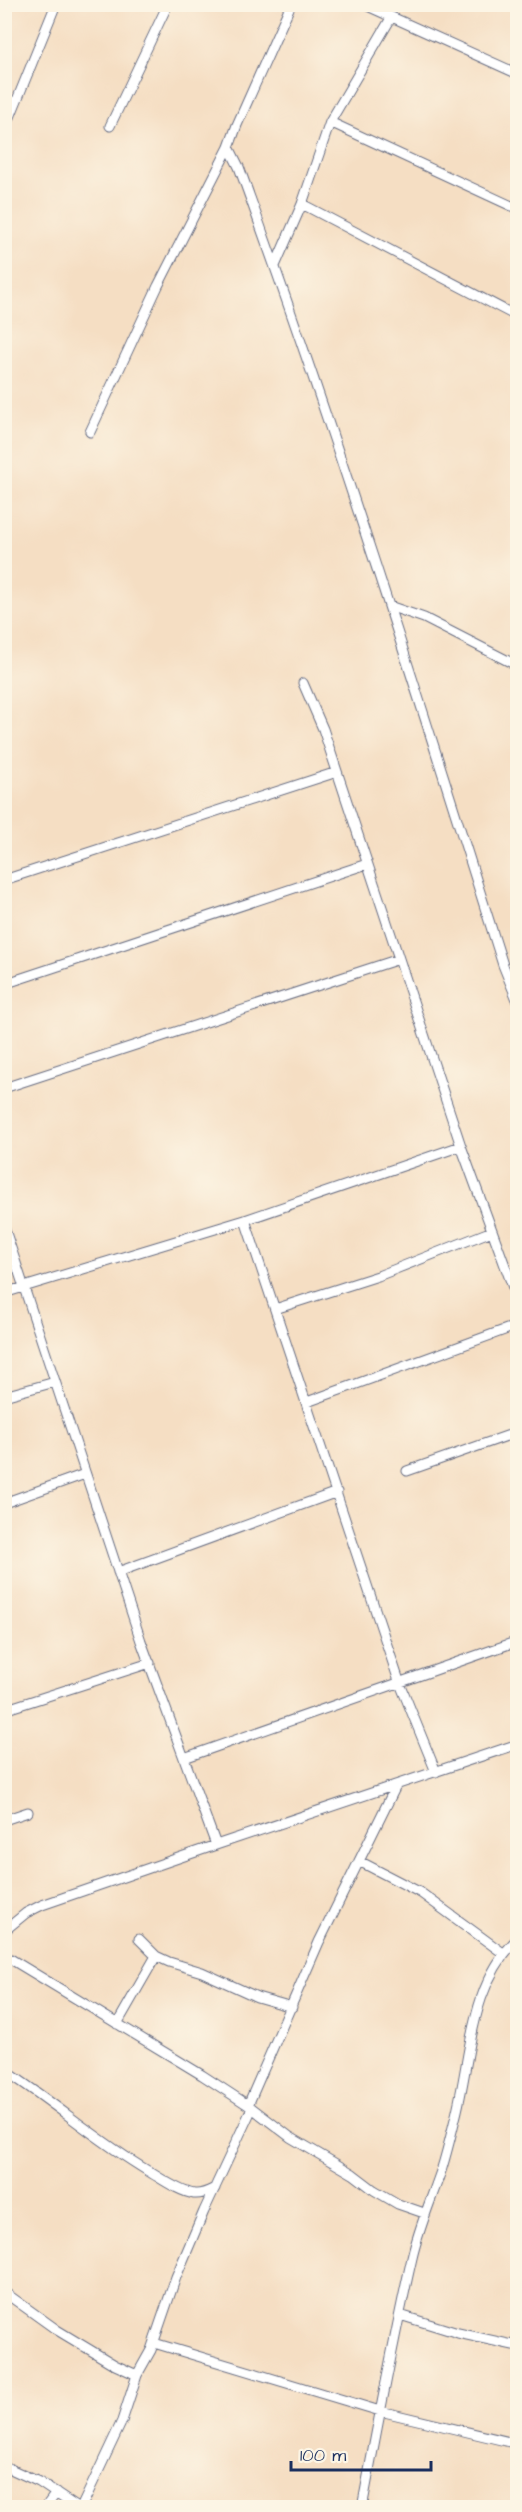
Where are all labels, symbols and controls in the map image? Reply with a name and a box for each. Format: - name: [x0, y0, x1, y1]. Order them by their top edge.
- scale bar: [291, 2434, 430, 2472]
- text: 100 m: [300, 2443, 346, 2468]

